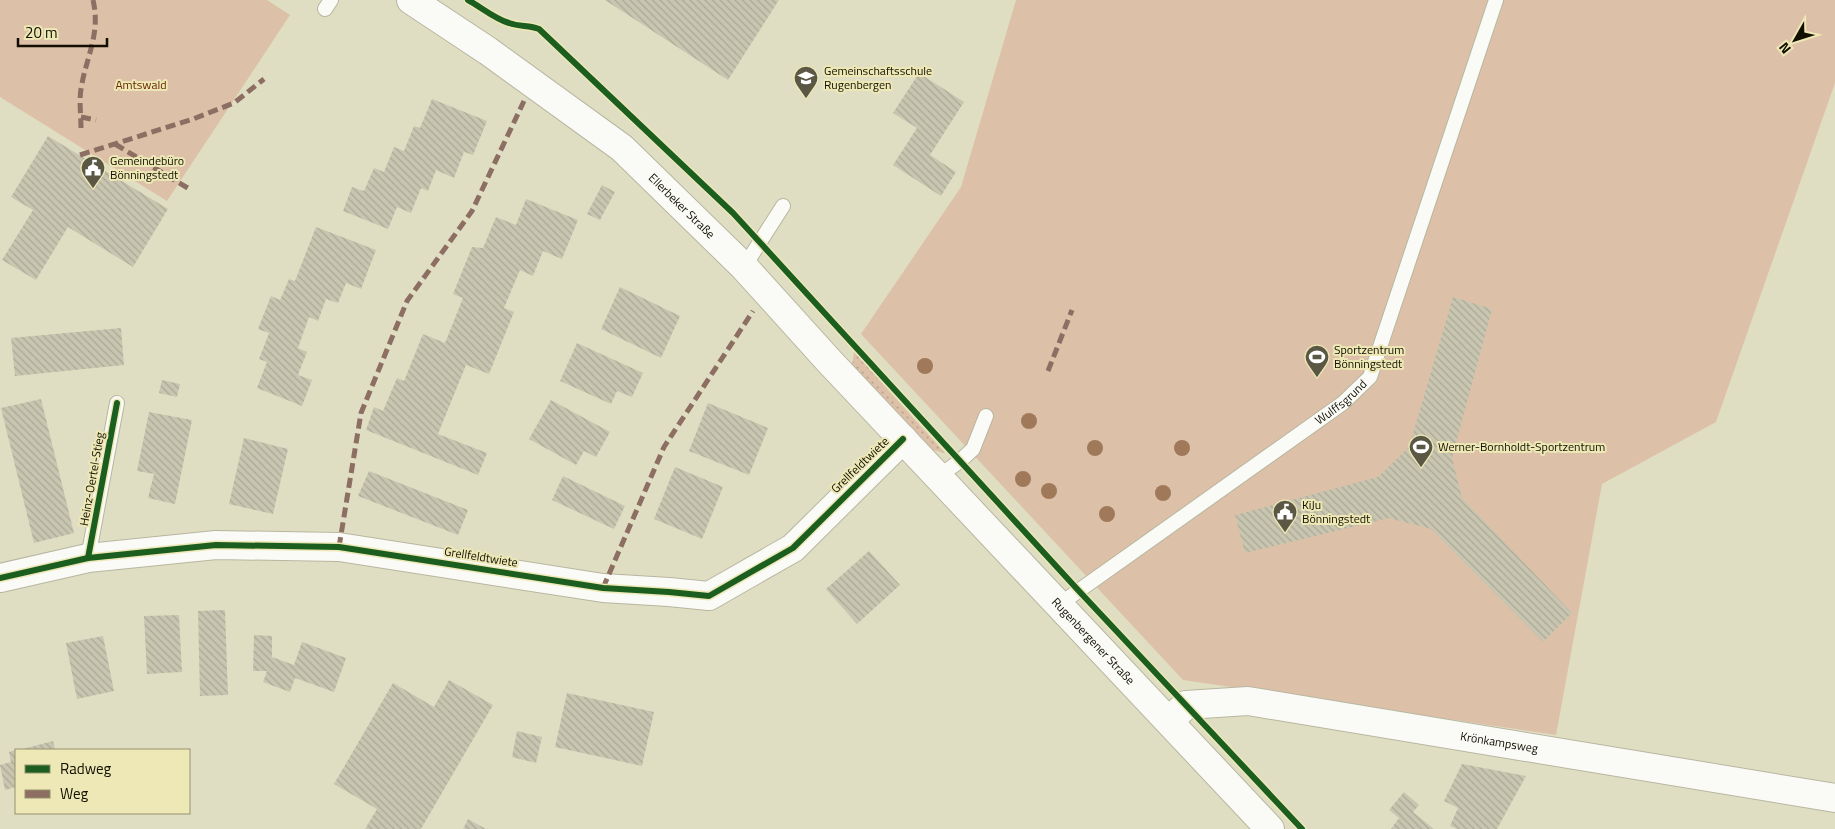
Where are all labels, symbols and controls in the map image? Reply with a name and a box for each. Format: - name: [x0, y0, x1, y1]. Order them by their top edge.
- scale bar: [18, 15, 106, 47]
- north arrow: [1770, 15, 1820, 65]
- text: 20 m: [25, 21, 58, 44]
- text: N: [1773, 38, 1796, 59]
- place label: Gemeinschaftsschule Rugenbergen: [824, 61, 932, 94]
- school or university icon: Gemeinschaftsschule Rugenbergen: [793, 65, 819, 99]
- park label: Amtswald: [115, 75, 167, 94]
- place label: Gemeindebüro Bönningstedt: [110, 151, 184, 184]
- public building icon: Gemeindebüro Bönningstedt: [80, 155, 106, 189]
- street label: Ellerbeker Straße: [644, 169, 720, 243]
- place label: Sportzentrum Bönningstedt: [1334, 340, 1404, 373]
- sports icon: Sportzentrum Bönningstedt: [1304, 344, 1330, 378]
- street label: Wulffsgrund: [1311, 375, 1371, 429]
- street label: Heinz-Oertel-Stieg: [74, 430, 109, 527]
- street label: Grellfeldtwiete: [826, 432, 893, 497]
- sports icon: Werner-Bornholdt-Sportzentrum: [1408, 434, 1434, 468]
- place label: Werner-Bornholdt-Sportzentrum: [1438, 437, 1605, 456]
- place label: KiJu Bönningstedt: [1302, 495, 1371, 528]
- public building icon: KiJu Bönningstedt: [1272, 499, 1298, 533]
- street label: Grellfeldtwiete: [443, 541, 519, 572]
- street label: Rugenbergener Straße: [1047, 593, 1140, 689]
- street label: Krönkampsweg: [1459, 726, 1540, 758]
- legend: [15, 749, 190, 814]
- text: Radweg: [60, 757, 112, 780]
- text: Weg: [60, 782, 89, 805]

